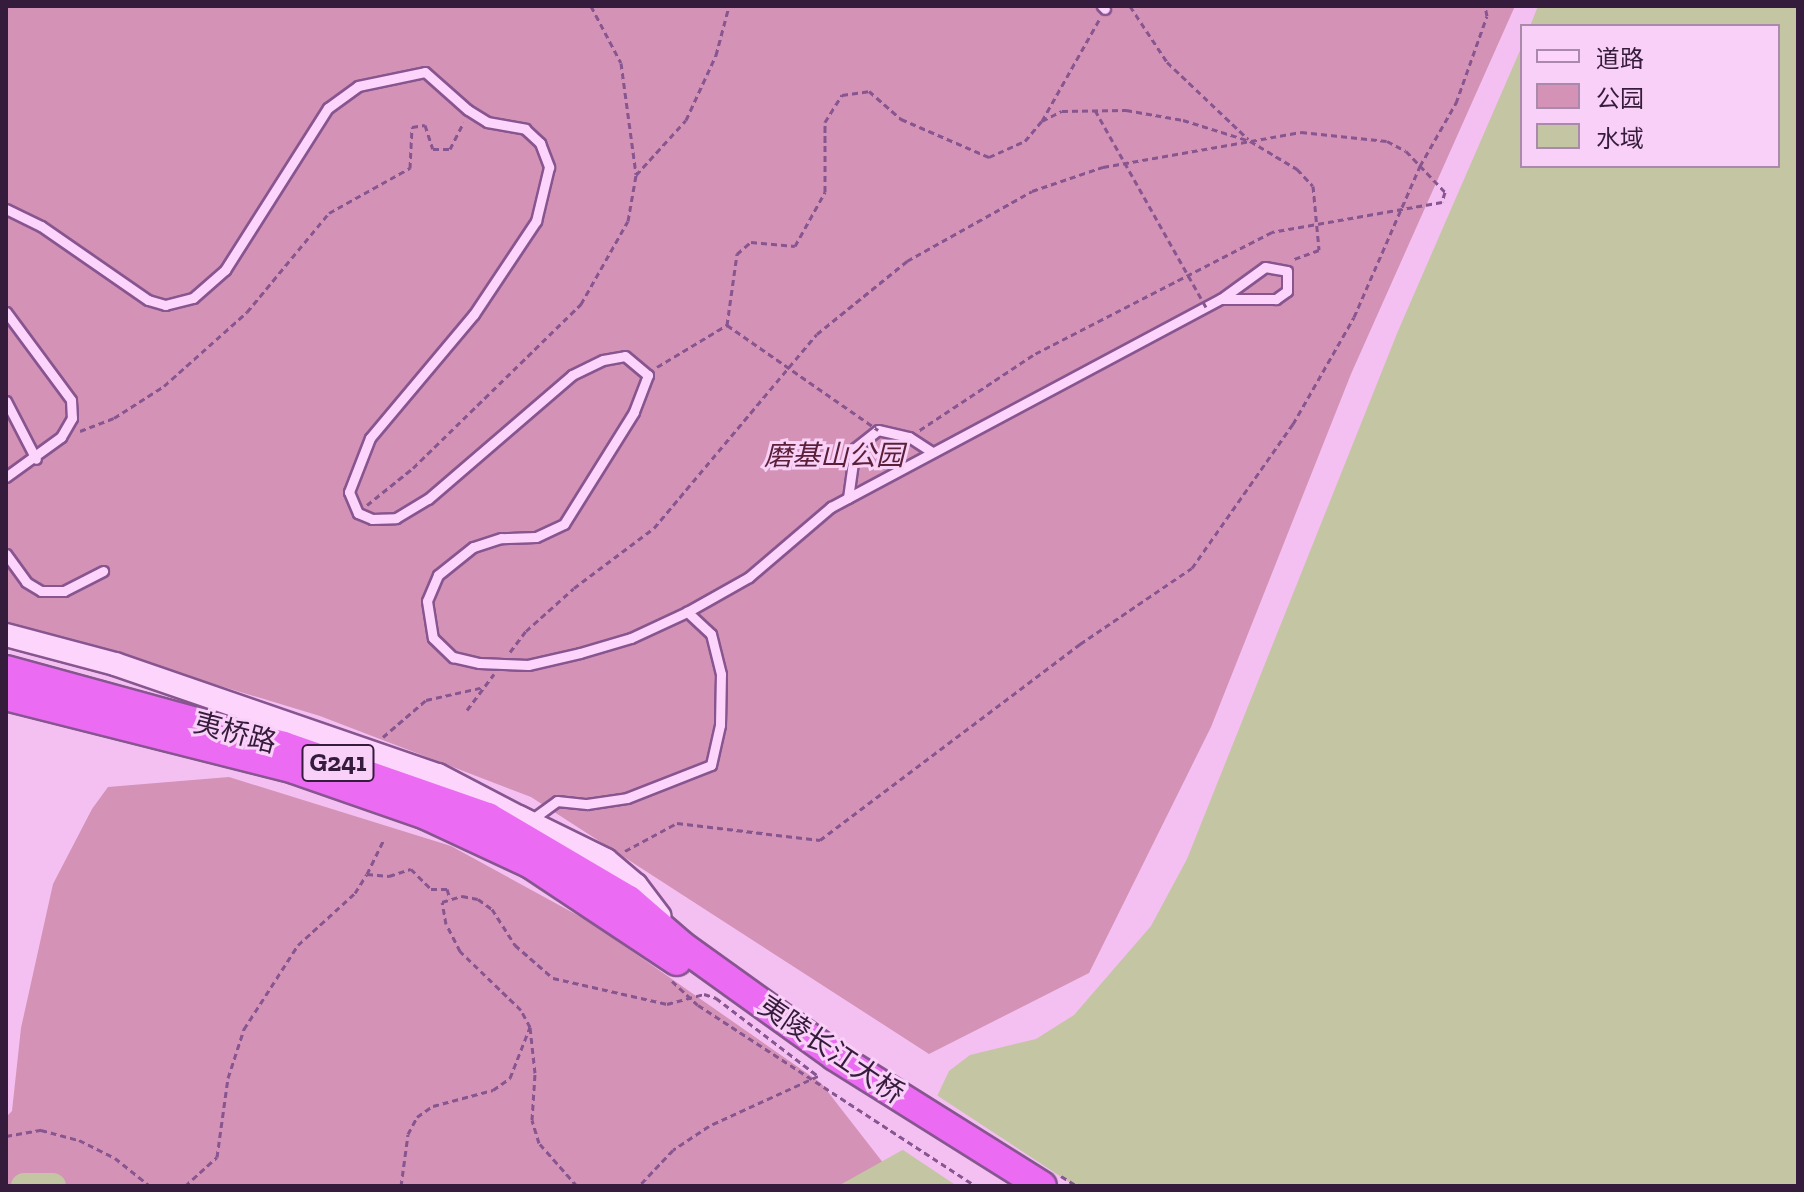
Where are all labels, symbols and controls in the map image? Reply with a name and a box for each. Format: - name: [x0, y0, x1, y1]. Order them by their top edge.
- legend: [1520, 24, 1780, 168]
- text: 道路: [1596, 44, 1644, 73]
- text: 公园: [1596, 84, 1644, 113]
- text: 水域: [1596, 124, 1644, 153]
- park label: 磨基山公园: [764, 439, 904, 473]
- street label: 夷桥路: [190, 706, 280, 760]
- road number: G241: [300, 741, 376, 785]
- street label: 夷陵长江大桥: [752, 989, 910, 1111]

